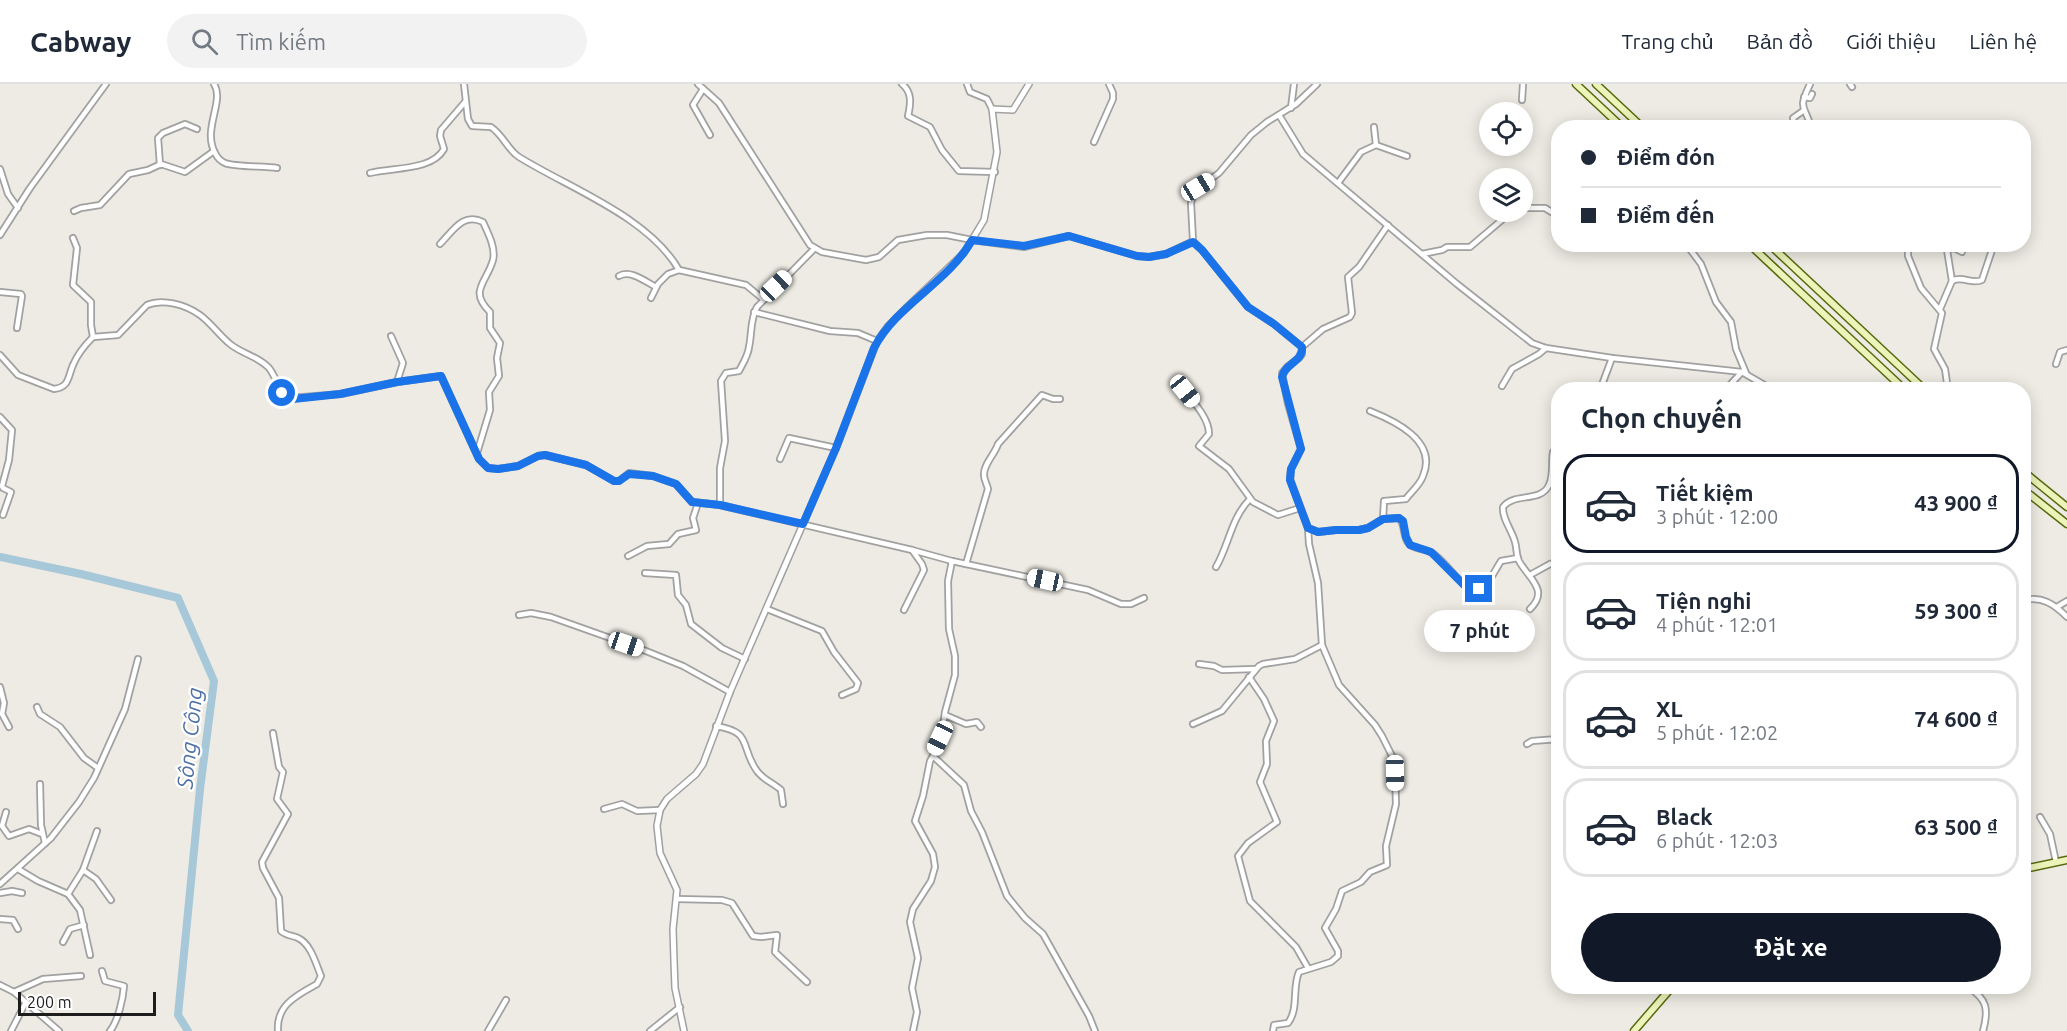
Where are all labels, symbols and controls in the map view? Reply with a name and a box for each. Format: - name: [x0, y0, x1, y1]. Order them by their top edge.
- search box: [167, 14, 587, 68]
- icon: search: [188, 25, 221, 58]
- text: Cabway: [30, 26, 131, 57]
- text: Tìm kiếm: [236, 29, 326, 54]
- text: Trang chủ: [1622, 29, 1714, 53]
- text: Bản đồ: [1747, 29, 1813, 53]
- text: Giới thiệu: [1846, 29, 1936, 53]
- text: Liên hệ: [1969, 29, 2037, 53]
- map controls: [1479, 102, 1533, 222]
- button: locate: [1479, 102, 1533, 156]
- text: Điểm đón: [1617, 144, 1715, 169]
- button: layers: [1479, 168, 1533, 222]
- car: [1178, 170, 1218, 204]
- text: Điểm đến: [1617, 202, 1715, 227]
- car: [757, 267, 795, 305]
- car: [1167, 371, 1203, 411]
- route start: [268, 379, 295, 406]
- text: Chọn chuyến: [1581, 403, 1742, 433]
- icon: car: [1584, 477, 1638, 531]
- text: Tiết kiệm: [1656, 480, 1753, 505]
- text: 43 900 ₫: [1914, 490, 1998, 515]
- text: 3 phút · 12:00: [1656, 505, 1778, 528]
- car: [1026, 567, 1064, 593]
- route end: [1465, 575, 1492, 602]
- icon: car: [1584, 585, 1638, 639]
- text: Tiện nghi: [1656, 588, 1752, 613]
- text: 59 300 ₫: [1914, 598, 1998, 623]
- callout: 7 phút: [1424, 610, 1534, 652]
- text: 4 phút · 12:01: [1656, 613, 1778, 636]
- text: 7 phút: [1449, 619, 1510, 642]
- car: [606, 630, 646, 658]
- water label: Sông Công: [171, 686, 207, 791]
- icon: car: [1584, 693, 1638, 747]
- text: XL: [1656, 696, 1683, 721]
- text: 74 600 ₫: [1914, 706, 1998, 731]
- car: [924, 718, 956, 758]
- text: 5 phút · 12:02: [1656, 721, 1778, 744]
- car: [1386, 755, 1404, 791]
- icon: car: [1584, 801, 1638, 855]
- text: Black: [1656, 804, 1713, 829]
- text: 63 500 ₫: [1914, 814, 1998, 839]
- text: 6 phút · 12:03: [1656, 829, 1778, 852]
- button: Đặt xe: [1581, 913, 2001, 982]
- scale bar: [18, 989, 156, 1016]
- text: 200 m: [27, 993, 72, 1011]

